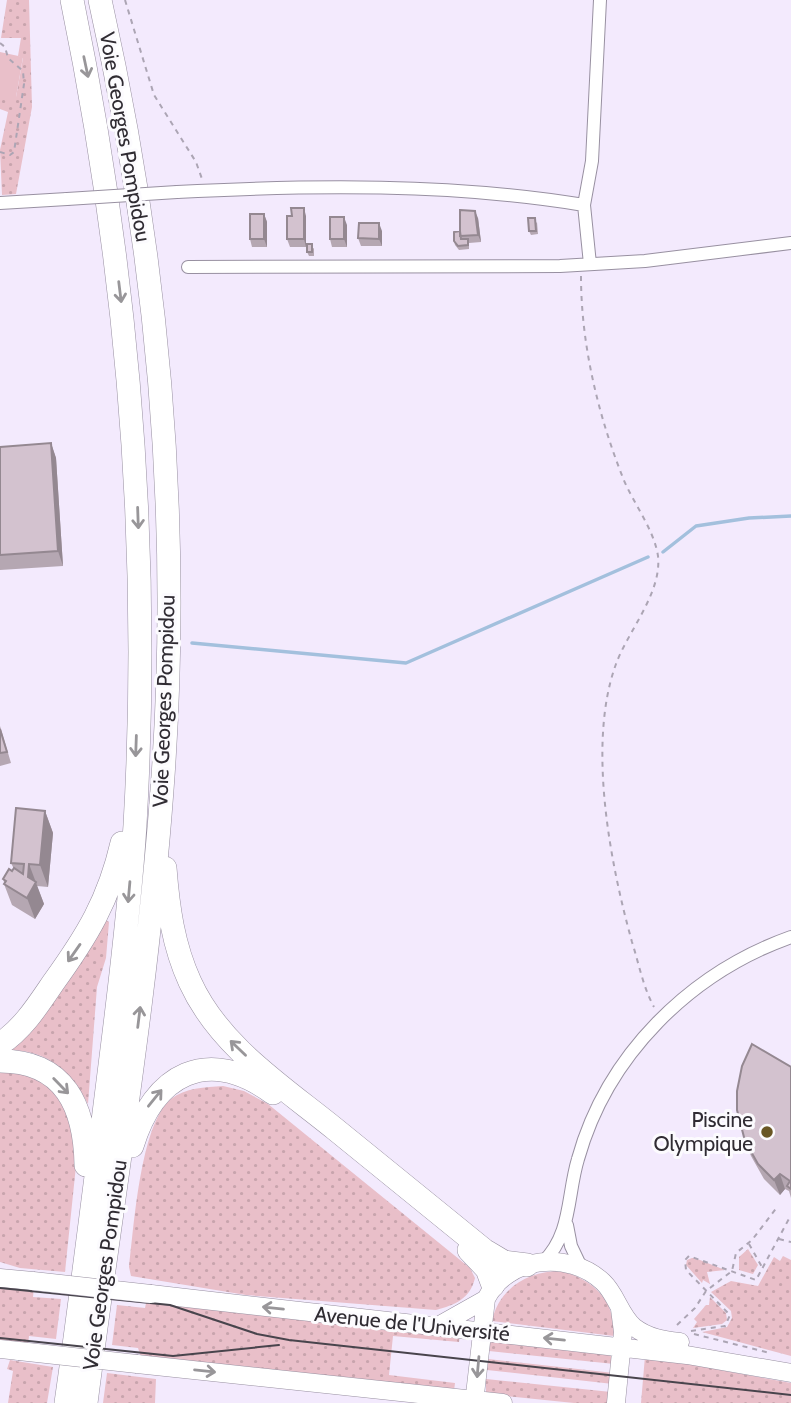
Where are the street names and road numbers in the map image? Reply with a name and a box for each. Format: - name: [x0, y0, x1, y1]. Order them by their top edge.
- street label: Voie Georges Pompidou: [95, 30, 156, 244]
- street label: Voie Georges Pompidou: [147, 594, 180, 808]
- street label: Voie Georges Pompidou: [77, 1158, 132, 1372]
- street label: Avenue de l'Université: [313, 1301, 511, 1346]

